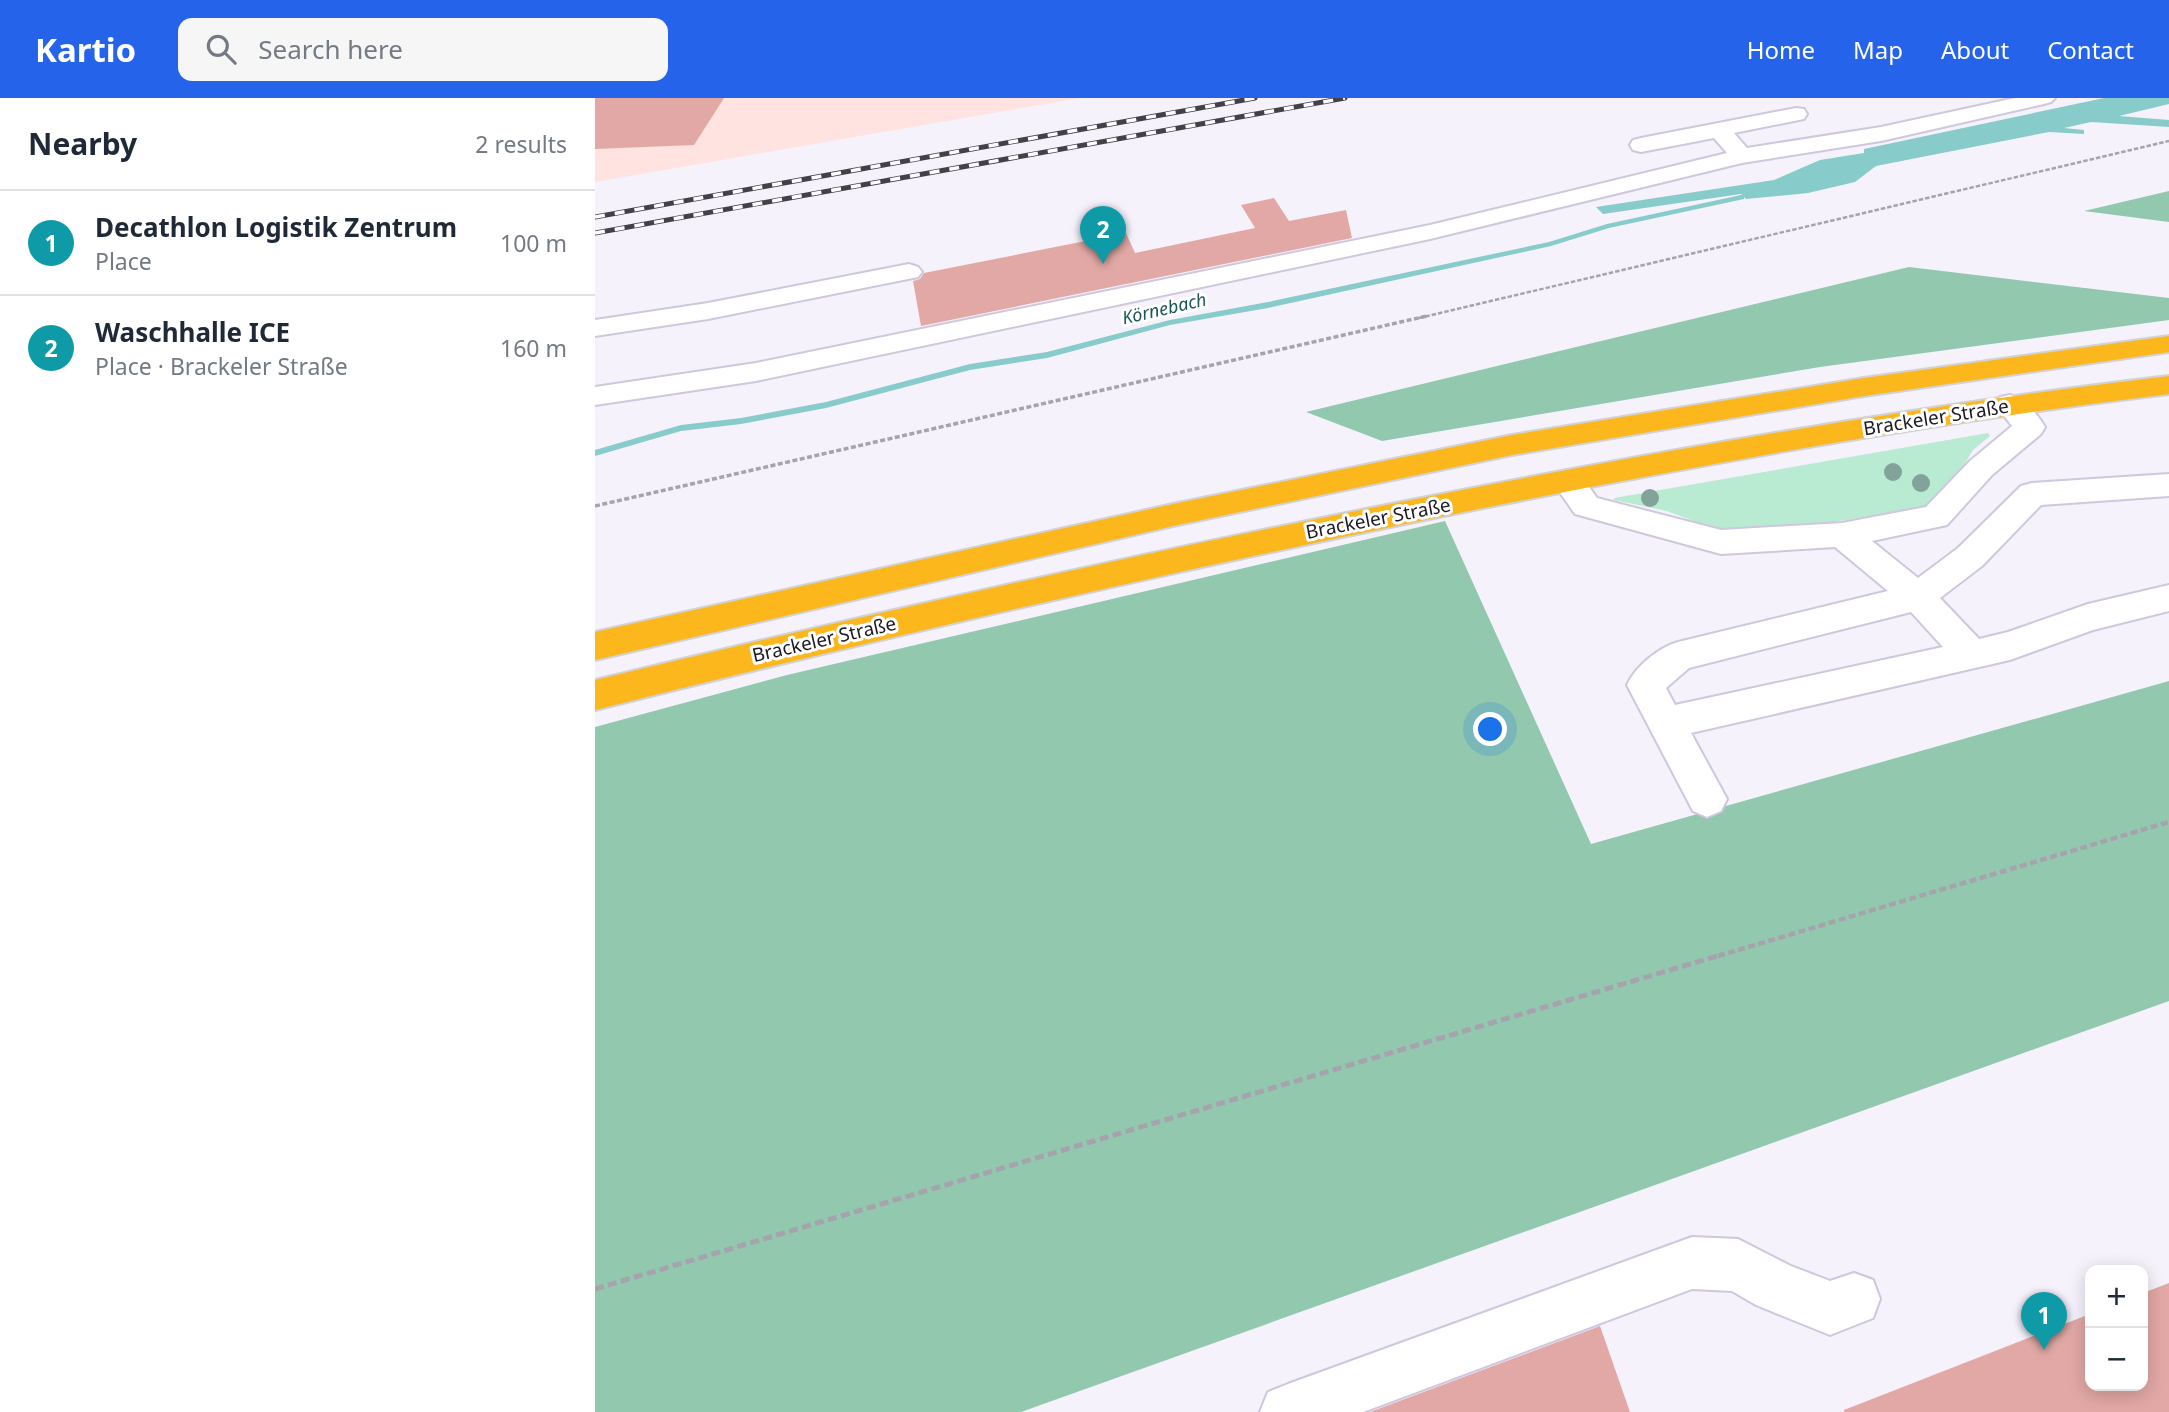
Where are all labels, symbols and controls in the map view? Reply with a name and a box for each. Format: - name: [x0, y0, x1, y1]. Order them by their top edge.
- search box: [178, 18, 668, 81]
- text: Kartio: [35, 27, 136, 72]
- icon: search: [202, 30, 240, 68]
- text: Search here: [258, 31, 403, 67]
- text: Home: [1747, 33, 1815, 66]
- text: Map: [1853, 33, 1903, 66]
- text: About: [1941, 33, 2009, 66]
- text: Contact: [2047, 33, 2134, 66]
- text: Nearby: [28, 123, 137, 164]
- text: 2 results: [475, 128, 567, 160]
- pin: 2: [1080, 206, 1126, 264]
- text: Decathlon Logistik Zentrum: [95, 209, 457, 245]
- text: 1: [44, 227, 58, 259]
- text: 100 m: [500, 227, 567, 259]
- text: Place: [95, 245, 152, 277]
- water label: Körnebach: [1119, 287, 1209, 329]
- text: Waschhalle ICE: [95, 314, 290, 350]
- text: 2: [44, 332, 58, 364]
- text: 160 m: [500, 332, 567, 364]
- text: Place · Brackeler Straße: [95, 350, 348, 382]
- street label: Brackeler Straße: [1861, 393, 2011, 441]
- street label: Brackeler Straße: [1303, 491, 1453, 545]
- street label: Brackeler Straße: [749, 610, 899, 668]
- your location: [1473, 712, 1507, 746]
- map controls: [2085, 1265, 2148, 1391]
- button: +: [2085, 1265, 2148, 1328]
- pin: 1: [2021, 1292, 2067, 1350]
- button: −: [2085, 1328, 2148, 1391]

